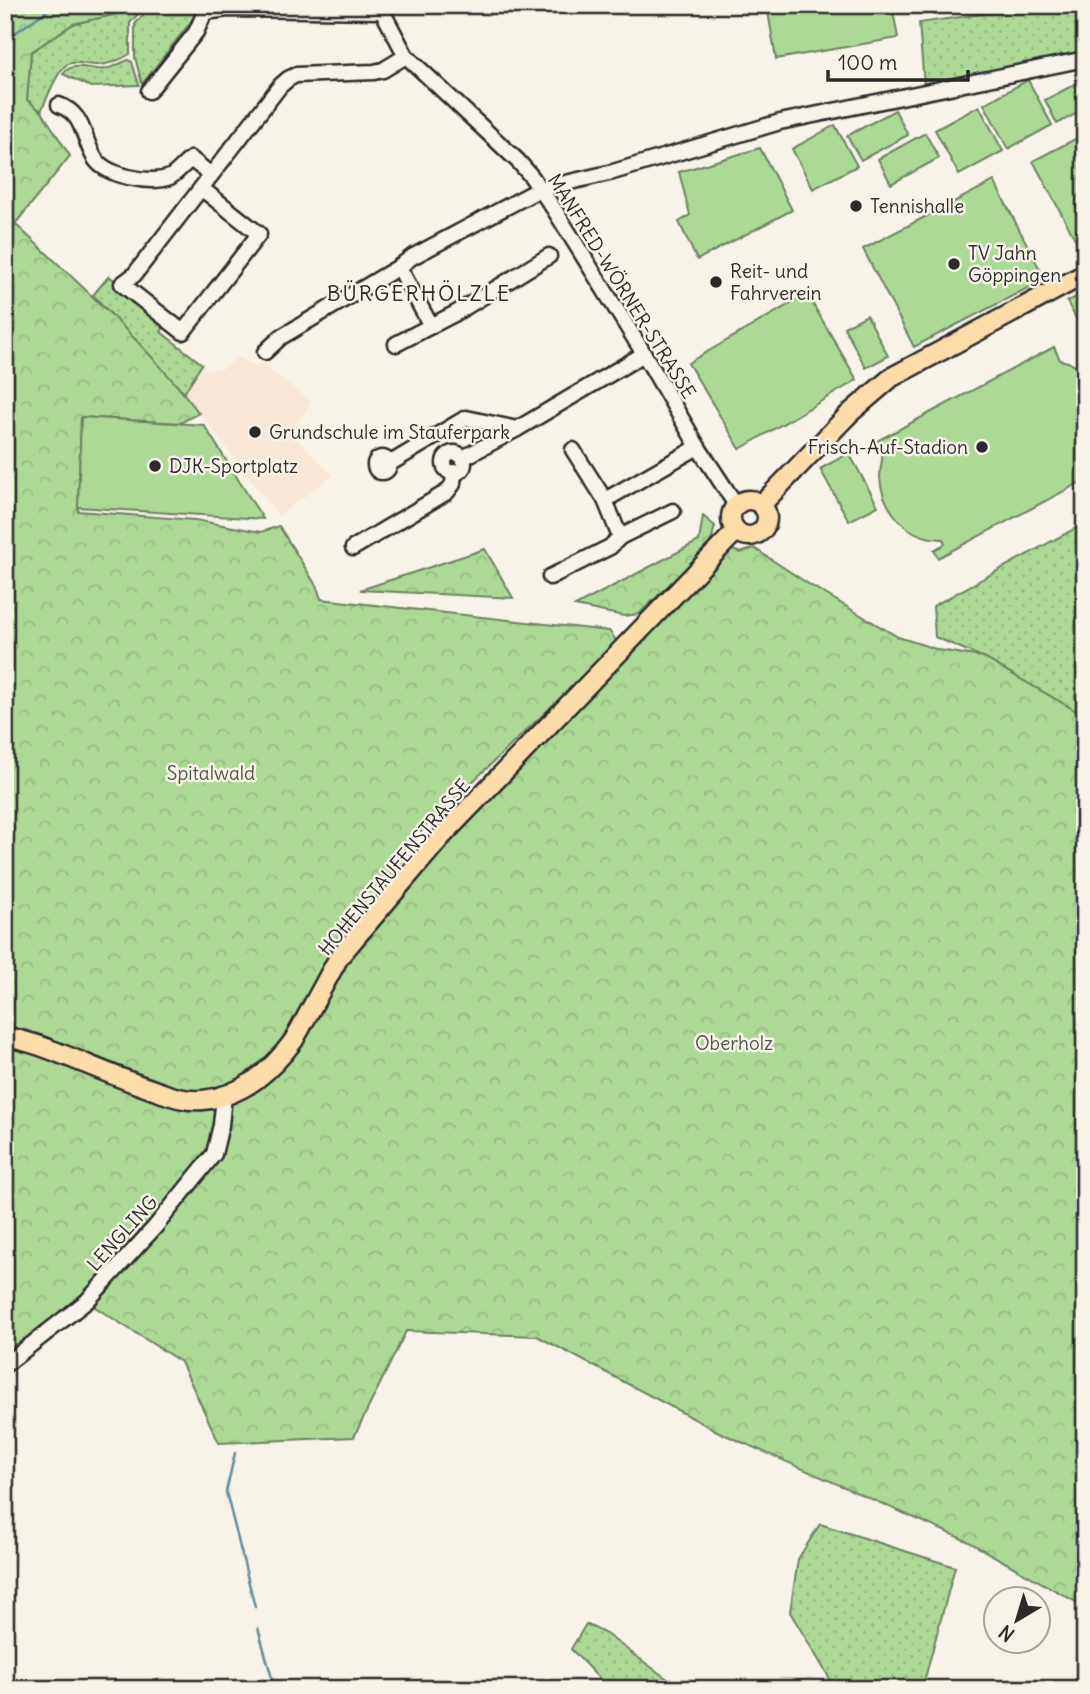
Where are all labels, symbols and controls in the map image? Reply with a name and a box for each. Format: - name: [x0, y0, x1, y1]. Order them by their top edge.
- scale bar: [828, 38, 968, 82]
- text: 100 m: [838, 49, 897, 76]
- street label: MANFRED-WÖRNER-STRASSE: [543, 169, 701, 403]
- place label: Tennishalle: [870, 194, 964, 218]
- marker: Tennishalle: [848, 198, 864, 214]
- place label: TV Jahn Göppingen: [968, 241, 1061, 287]
- marker: TV Jahn Göppingen: [946, 256, 962, 272]
- place label: Reit- und Fahrverein: [730, 259, 822, 305]
- marker: Reit- und Fahrverein: [708, 274, 724, 290]
- district label: BÜRGERHÖLZLE: [327, 280, 511, 307]
- place label: Grundschule im Stauferpark: [269, 420, 510, 444]
- marker: Grundschule im Stauferpark: [247, 424, 263, 440]
- place label: Frisch-Auf-Stadion: [808, 435, 968, 459]
- marker: Frisch-Auf-Stadion: [974, 439, 990, 455]
- place label: DJK-Sportplatz: [169, 454, 298, 478]
- marker: DJK-Sportplatz: [147, 458, 163, 474]
- park label: Spitalwald: [167, 761, 255, 785]
- street label: HOHENSTAUFENSTRASSE: [313, 774, 475, 960]
- park label: Oberholz: [695, 1031, 773, 1055]
- street label: LENGLING: [82, 1190, 162, 1276]
- north arrow: [982, 1586, 1052, 1656]
- text: N: [994, 1620, 1019, 1647]

